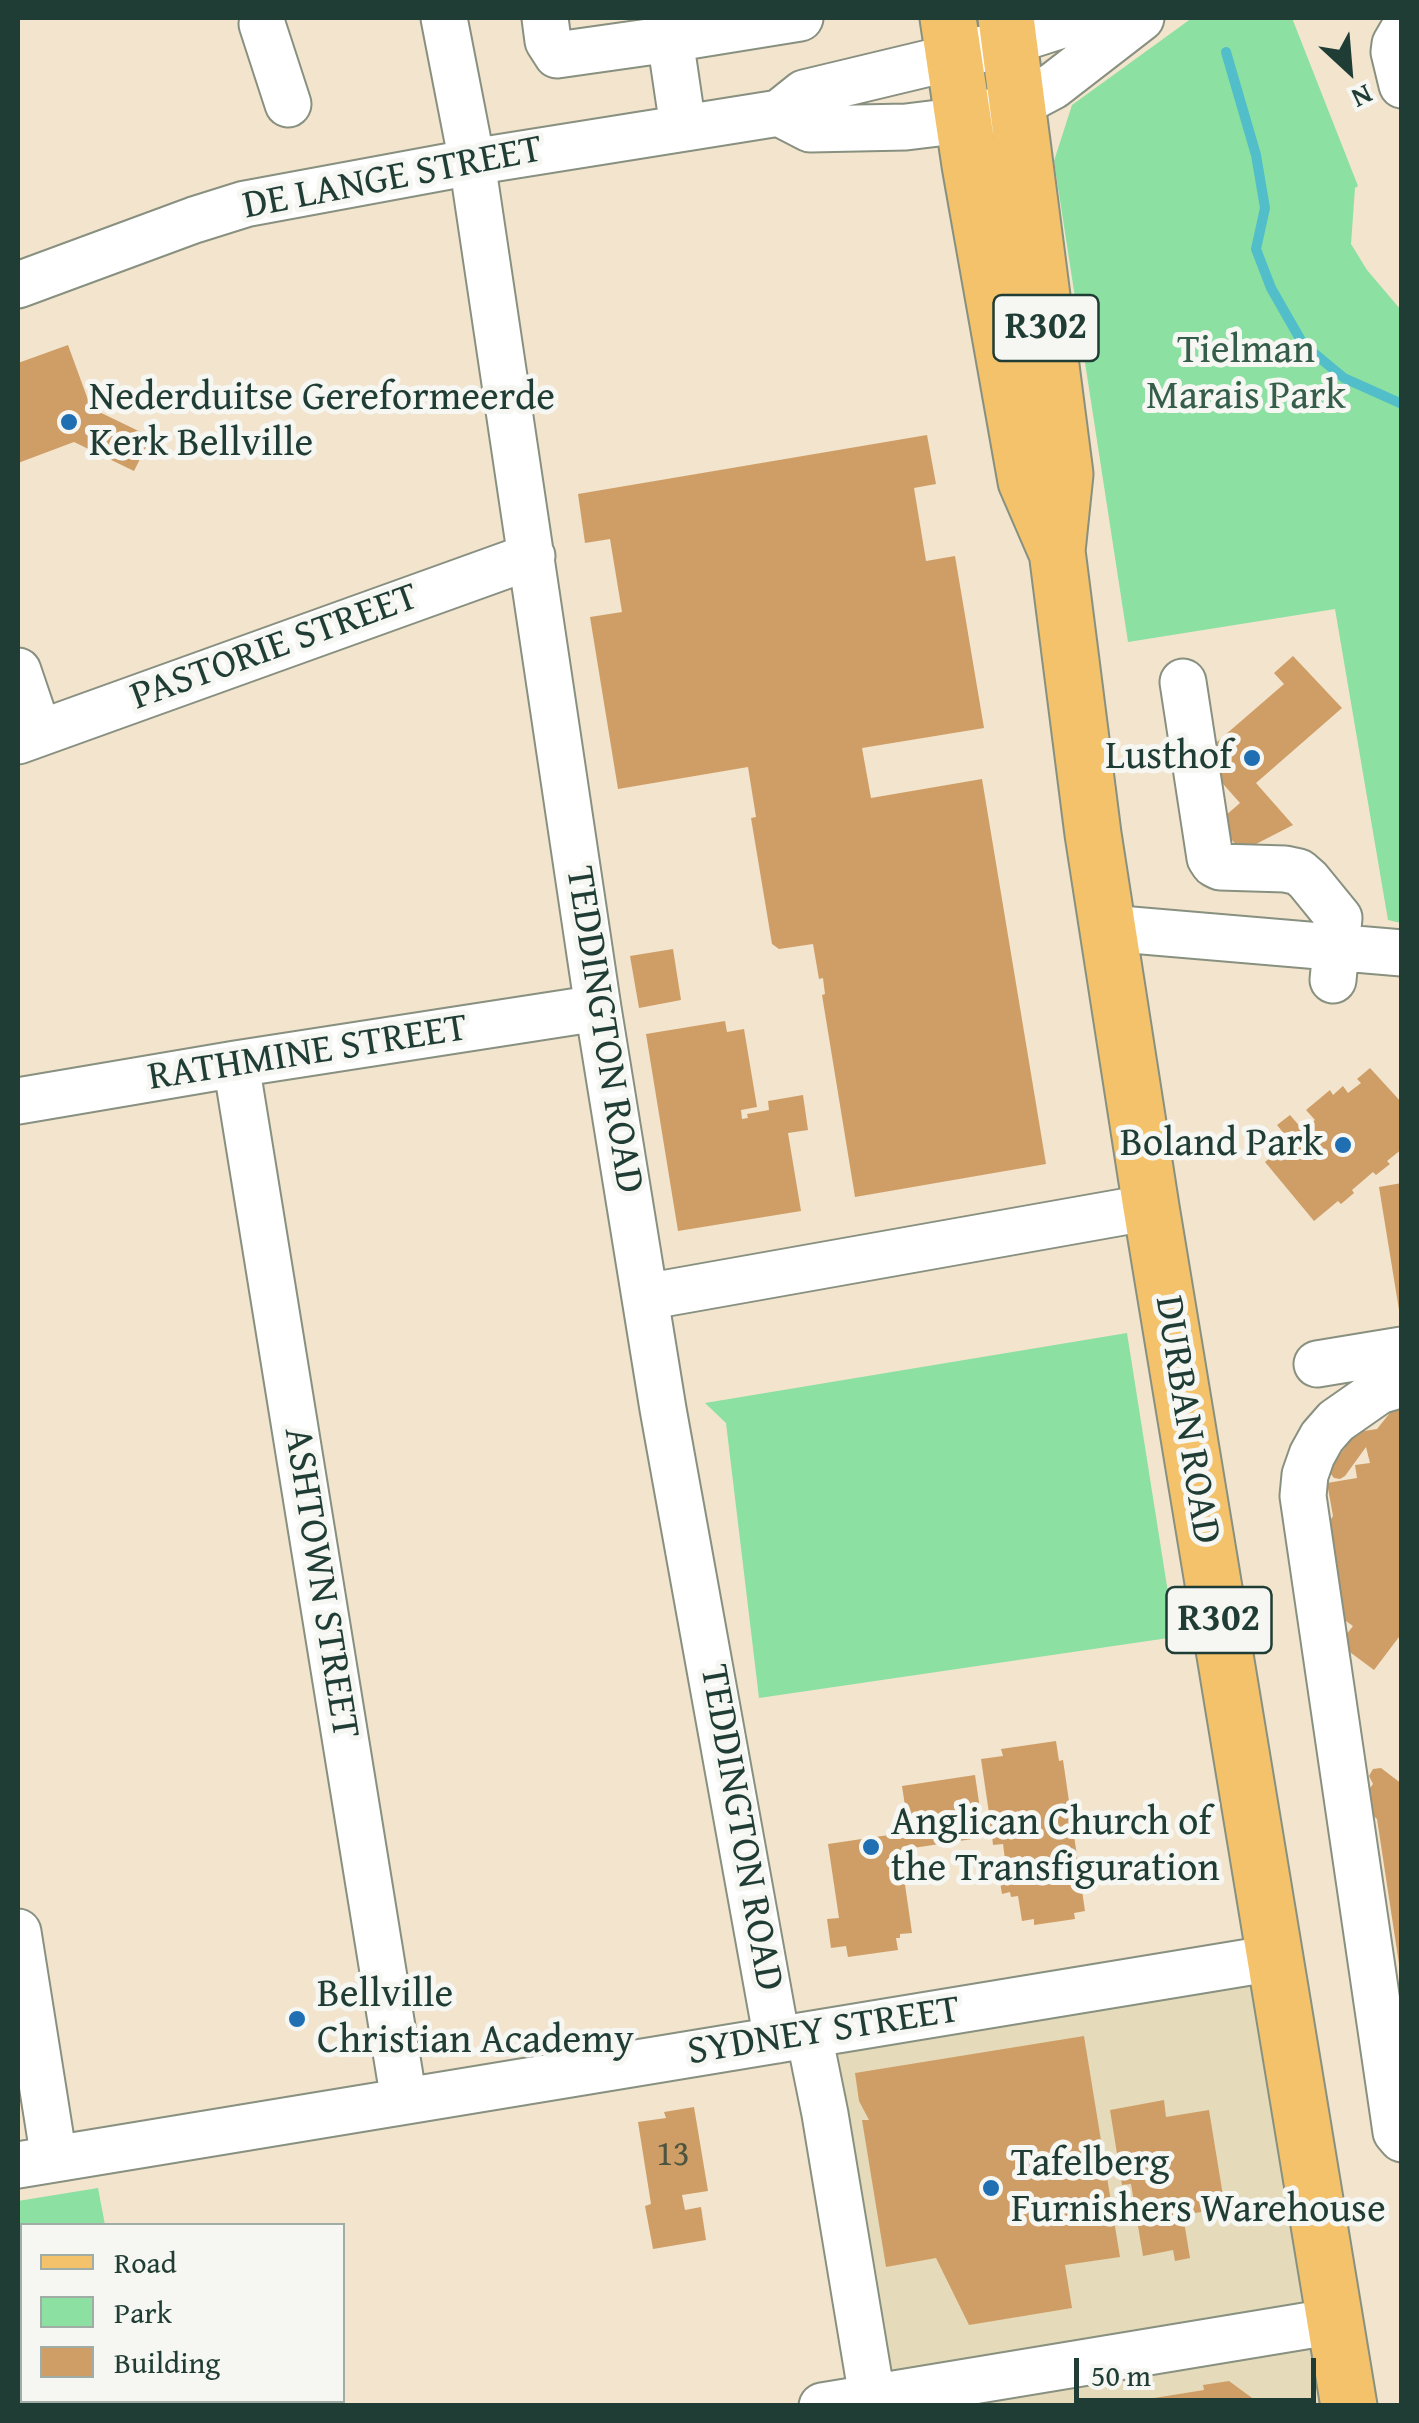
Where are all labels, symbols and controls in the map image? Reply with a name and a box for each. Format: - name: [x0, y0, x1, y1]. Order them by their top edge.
- north arrow: [1299, 20, 1399, 120]
- text: N: [1345, 75, 1380, 120]
- street label: DE LANGE STREET: [239, 126, 547, 232]
- road number: R302: [994, 295, 1098, 361]
- park label: Tielman Marais Park: [1146, 328, 1346, 422]
- place label: Nederduitse Gereformeerde Kerk Bellville: [89, 375, 555, 469]
- marker: Nederduitse Gereformeerde Kerk Bellville: [58, 411, 80, 433]
- street label: PASTORIE STREET: [125, 574, 425, 722]
- place label: Lusthof: [1105, 734, 1232, 782]
- marker: Lusthof: [1241, 747, 1263, 769]
- street label: TEDDINGTON ROAD: [554, 863, 652, 1197]
- street label: RATHMINE STREET: [145, 1005, 471, 1103]
- place label: Boland Park: [1120, 1121, 1323, 1169]
- marker: Boland Park: [1332, 1134, 1354, 1156]
- street label: DURBAN ROAD: [1143, 1293, 1229, 1547]
- street label: ASHTOWN STREET: [272, 1424, 368, 1742]
- road number: R302: [1166, 1587, 1272, 1653]
- street label: TEDDINGTON ROAD: [688, 1661, 792, 1995]
- place label: Anglican Church of the Transfiguration: [891, 1800, 1220, 1894]
- marker: Anglican Church of the Transfiguration: [860, 1836, 882, 1858]
- place label: Bellville Christian Academy: [317, 1972, 634, 2066]
- street label: SYDNEY STREET: [684, 1987, 964, 2077]
- marker: Bellville Christian Academy: [286, 2008, 308, 2030]
- house number: 13: [656, 2135, 690, 2177]
- place label: Tafelberg Furnishers Warehouse: [1011, 2141, 1386, 2235]
- marker: Tafelberg Furnishers Warehouse: [980, 2177, 1002, 2199]
- legend: [20, 2223, 345, 2403]
- text: Road: [114, 2240, 177, 2284]
- text: Park: [114, 2290, 172, 2334]
- scale bar: [1079, 2338, 1322, 2400]
- text: Building: [114, 2340, 220, 2384]
- text: 50 m: [1091, 2353, 1151, 2397]

